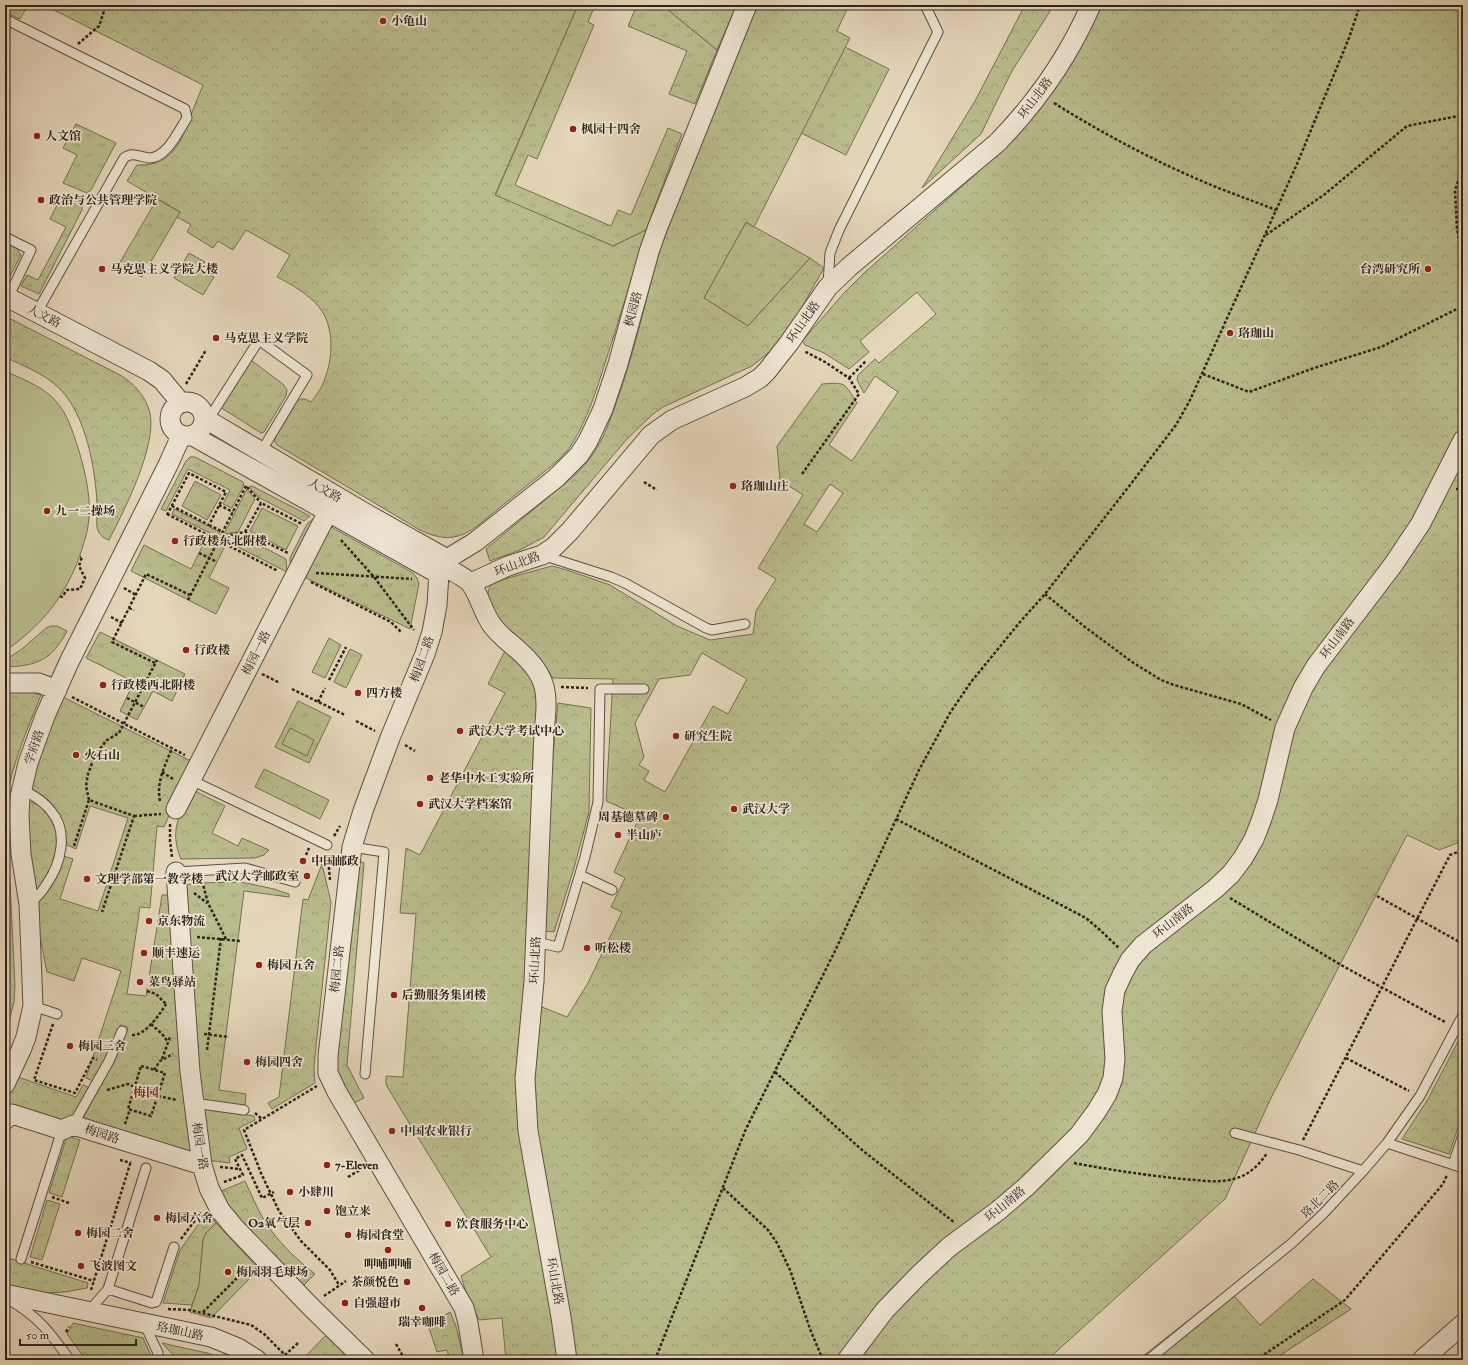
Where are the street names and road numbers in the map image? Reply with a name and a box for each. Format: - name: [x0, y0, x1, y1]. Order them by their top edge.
- street label: 环山北路: [1015, 75, 1056, 122]
- street label: 枫园路: [621, 290, 646, 329]
- street label: 环山北路: [783, 298, 823, 346]
- street label: 人文路: [24, 302, 63, 331]
- street label: 人文路: [305, 475, 344, 506]
- street label: 环山北路: [492, 549, 542, 580]
- street label: 环山南路: [1317, 615, 1358, 662]
- street label: 梅园一路: [239, 628, 274, 678]
- street label: 梅园二路: [407, 634, 438, 684]
- street label: 学府路: [22, 728, 47, 767]
- street label: 环山南路: [1150, 901, 1197, 942]
- street label: 环山北路: [527, 936, 544, 984]
- street label: 梅园二路: [328, 944, 347, 994]
- street label: 梅园一路: [188, 1121, 211, 1171]
- street label: 梅园路: [82, 1122, 121, 1147]
- street label: 珞北二路: [1298, 1177, 1343, 1222]
- street label: 环山南路: [982, 1183, 1029, 1225]
- street label: 梅园二路: [425, 1250, 462, 1299]
- street label: 环山北路: [543, 1256, 566, 1306]
- street label: 珞珈山路: [155, 1319, 205, 1344]

